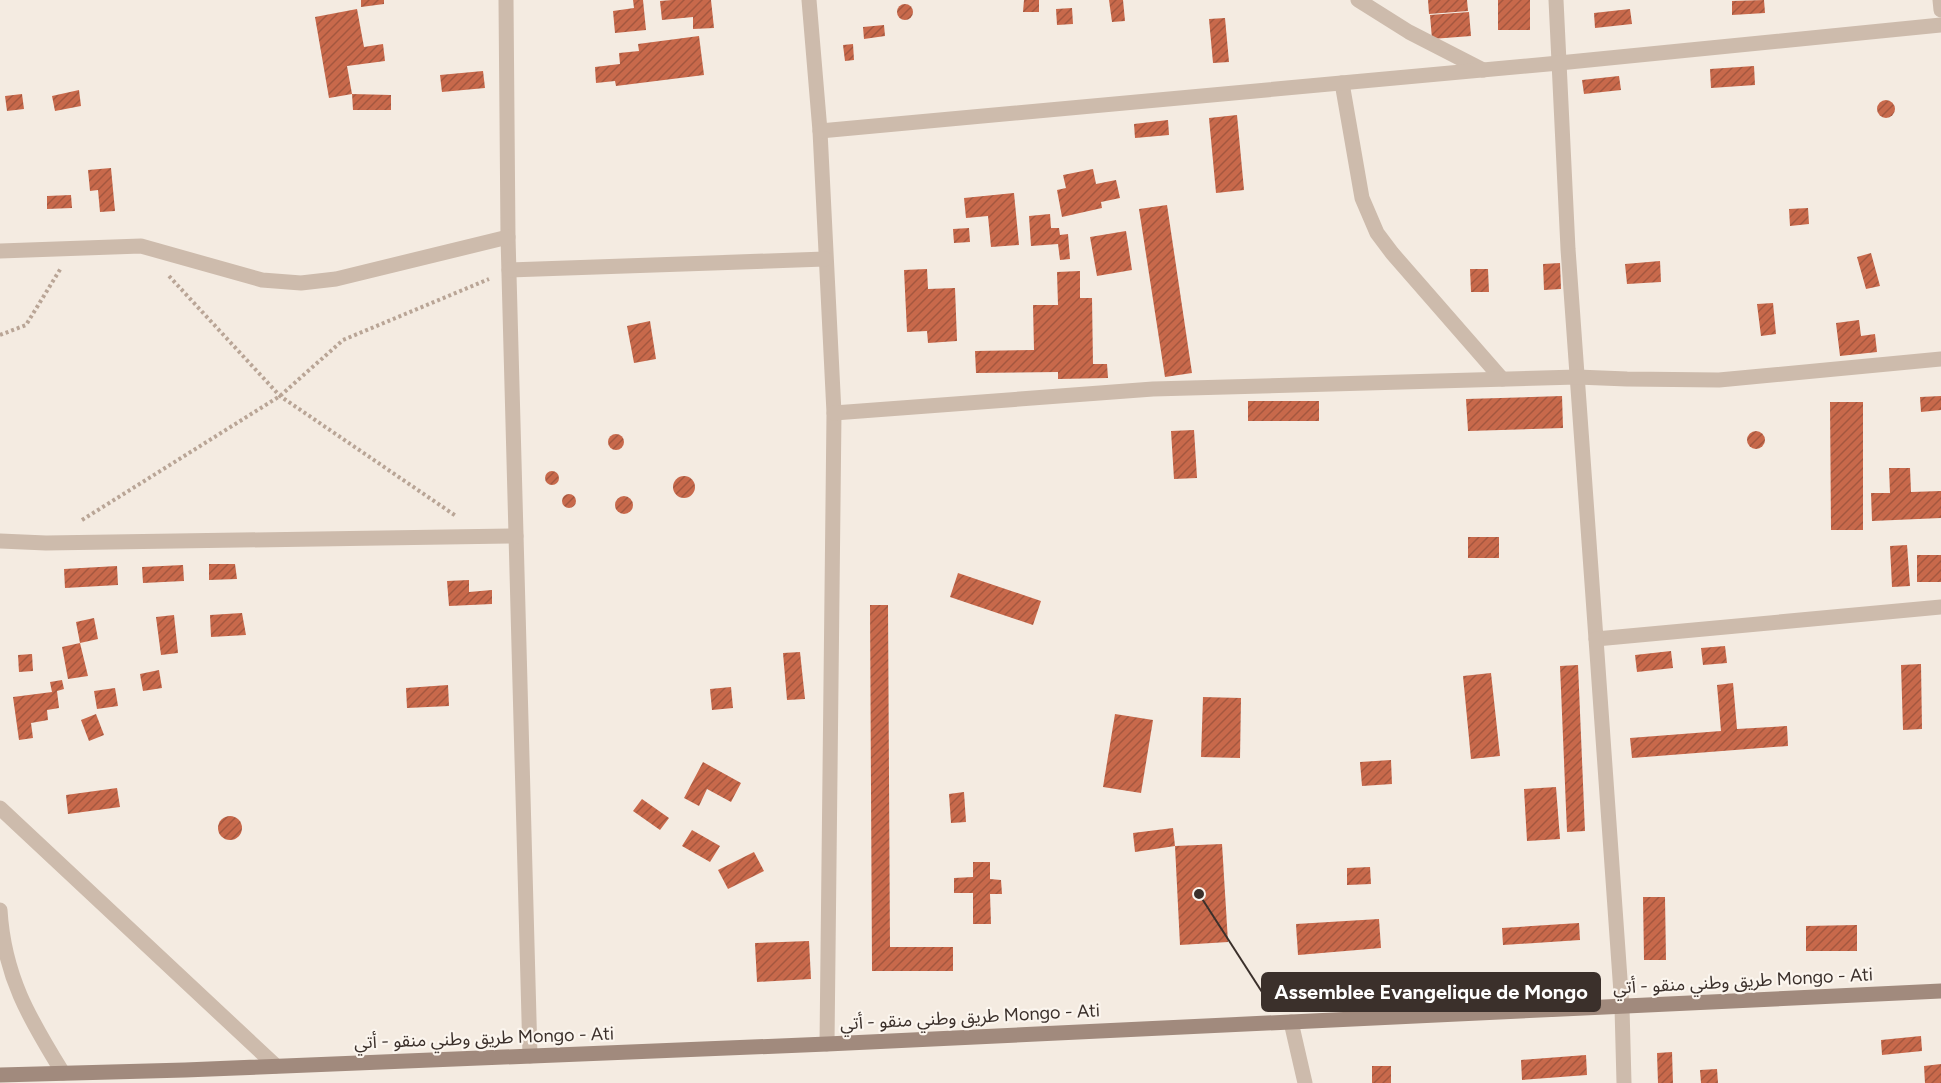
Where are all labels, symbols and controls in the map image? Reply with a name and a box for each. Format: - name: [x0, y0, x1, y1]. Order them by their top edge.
- street label: طريق وطني منقو - أتي Mongo - Ati: [1612, 963, 1874, 1001]
- callout: Assemblee Evangelique de Mongo: [1262, 973, 1600, 1011]
- text: Assemblee Evangelique de Mongo: [1274, 980, 1588, 1004]
- street label: طريق وطني منقو - أتي Mongo - Ati: [839, 999, 1101, 1037]
- street label: طريق وطني منقو - أتي Mongo - Ati: [354, 1022, 615, 1056]

